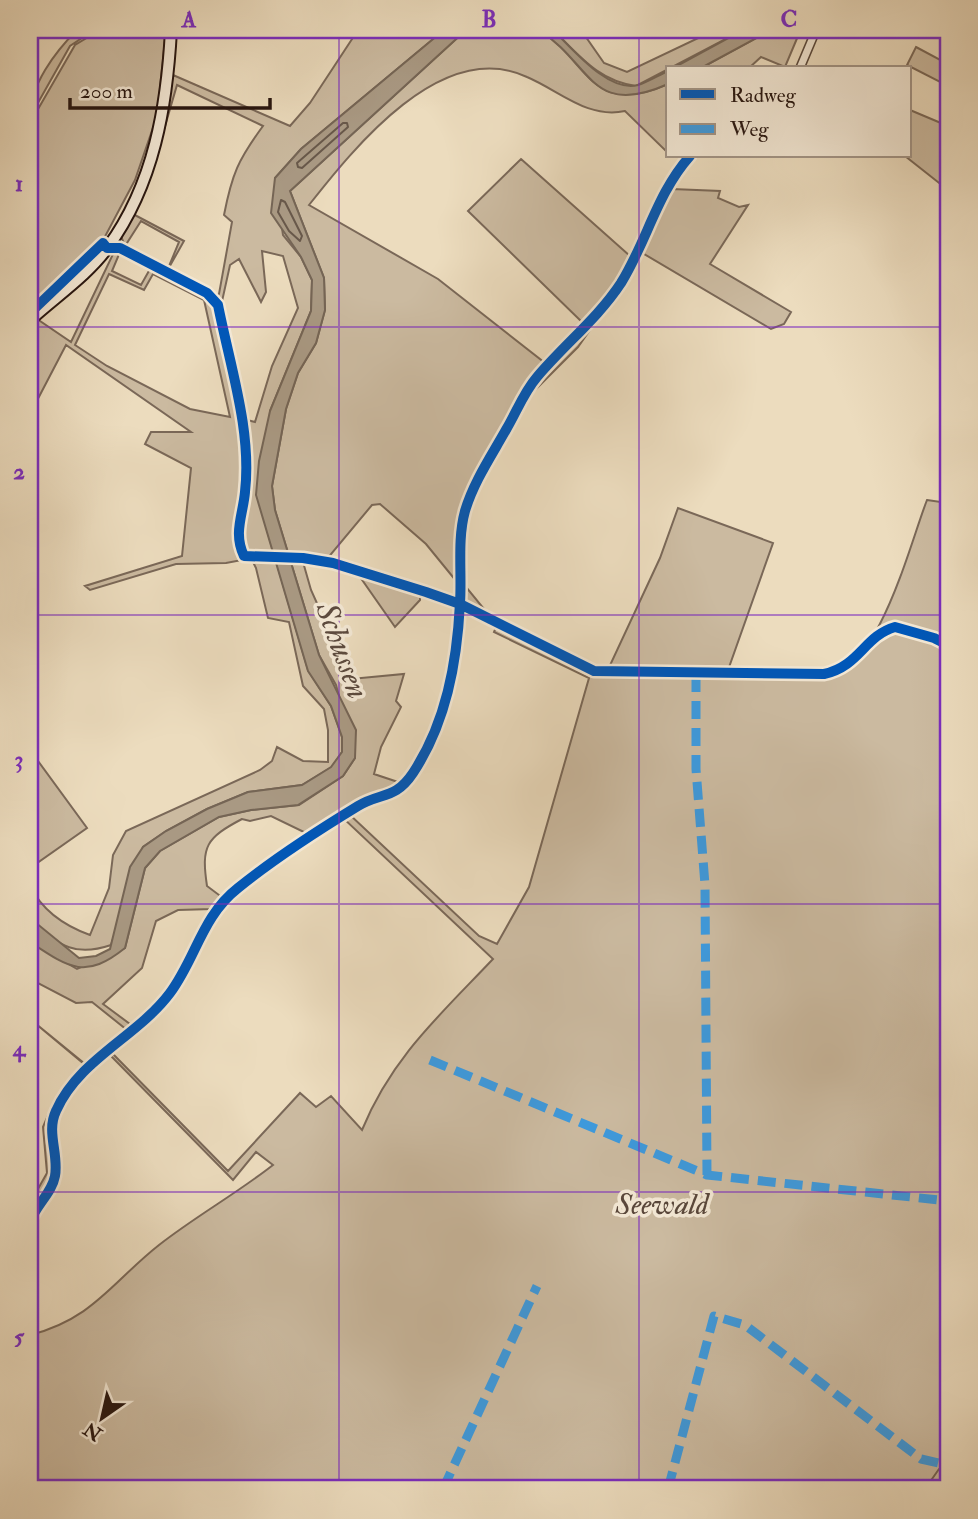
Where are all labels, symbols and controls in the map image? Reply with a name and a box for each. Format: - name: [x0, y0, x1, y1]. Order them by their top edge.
- text: A: [181, 5, 197, 34]
- text: B: [481, 5, 497, 34]
- text: C: [781, 5, 797, 34]
- scale bar: [70, 66, 270, 110]
- legend: [666, 66, 912, 158]
- text: 200 m: [80, 78, 133, 105]
- text: Radweg: [730, 82, 796, 109]
- text: Weg: [729, 116, 769, 143]
- text: 1: [15, 169, 23, 198]
- text: 2: [13, 457, 25, 486]
- water label: Schussen: [306, 596, 378, 704]
- text: 3: [15, 745, 23, 774]
- text: 4: [12, 1034, 27, 1063]
- park label: Seewald: [614, 1186, 711, 1223]
- text: 5: [14, 1322, 25, 1351]
- north arrow: [66, 1382, 136, 1452]
- text: N: [78, 1416, 108, 1447]

